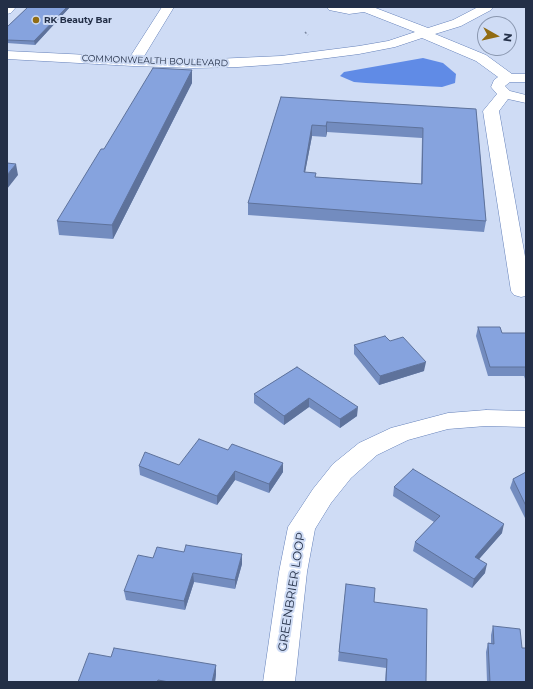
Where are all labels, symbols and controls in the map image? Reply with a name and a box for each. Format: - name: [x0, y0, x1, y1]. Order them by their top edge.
- marker: RK Beauty Bar: [31, 15, 41, 25]
- place label: RK Beauty Bar: [44, 15, 112, 25]
- north arrow: [477, 16, 517, 56]
- text: N: [500, 32, 515, 43]
- street label: COMMONWEALTH BOULEVARD: [82, 53, 228, 69]
- street label: GREENBRIER LOOP: [275, 531, 309, 653]

